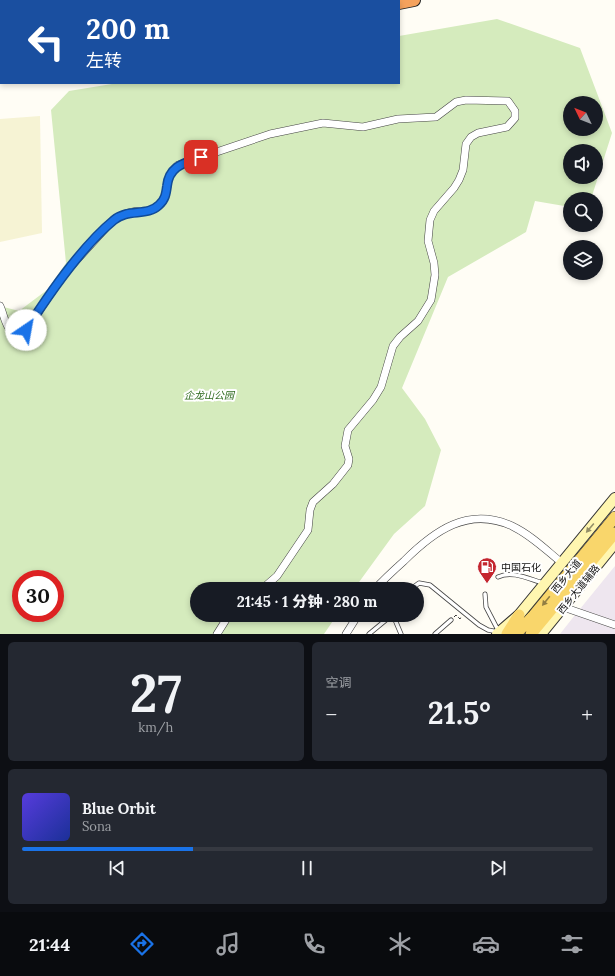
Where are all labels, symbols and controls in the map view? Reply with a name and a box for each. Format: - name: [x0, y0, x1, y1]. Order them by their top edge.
- text: 200 m: [86, 11, 170, 47]
- icon: left: [20, 16, 72, 68]
- text: 左转: [86, 49, 122, 72]
- north arrow: [563, 96, 603, 136]
- map controls: [563, 96, 603, 280]
- pin: [184, 140, 218, 174]
- button: sound: [563, 144, 603, 184]
- icon: arrive: [190, 146, 212, 168]
- button: search: [563, 192, 603, 232]
- button: layers: [563, 240, 603, 280]
- position arrow: [5, 309, 47, 351]
- park label: 企龙山公园: [184, 389, 236, 402]
- one-way arrow: [586, 523, 595, 534]
- fuel station icon: 中国石化: [476, 556, 498, 584]
- street label: 西乡大道: [549, 557, 584, 596]
- place label: 中国石化: [501, 561, 541, 574]
- street label: 西乡大道辅路: [554, 562, 602, 617]
- speed limit sign: 30: [12, 570, 64, 622]
- text: 21:45 · 1 分钟 · 280 m: [237, 592, 377, 611]
- one-way arrow: [541, 596, 550, 606]
- text: 27: [130, 660, 182, 726]
- text: 空调: [326, 674, 352, 691]
- text: 21.5°: [428, 694, 491, 732]
- text: −: [326, 700, 337, 728]
- text: +: [581, 700, 593, 728]
- text: km/h: [138, 719, 173, 736]
- text: Blue Orbit: [82, 799, 156, 818]
- text: Sona: [82, 818, 112, 835]
- icon: previous: [106, 857, 128, 879]
- icon: pause: [296, 857, 318, 879]
- icon: next: [487, 857, 509, 879]
- icon: directions: [128, 930, 156, 958]
- icon: music: [214, 930, 242, 958]
- icon: phone: [300, 930, 328, 958]
- icon: climate: [386, 930, 414, 958]
- icon: car: [472, 930, 500, 958]
- icon: filters: [558, 930, 586, 958]
- text: 21:44: [29, 933, 70, 956]

